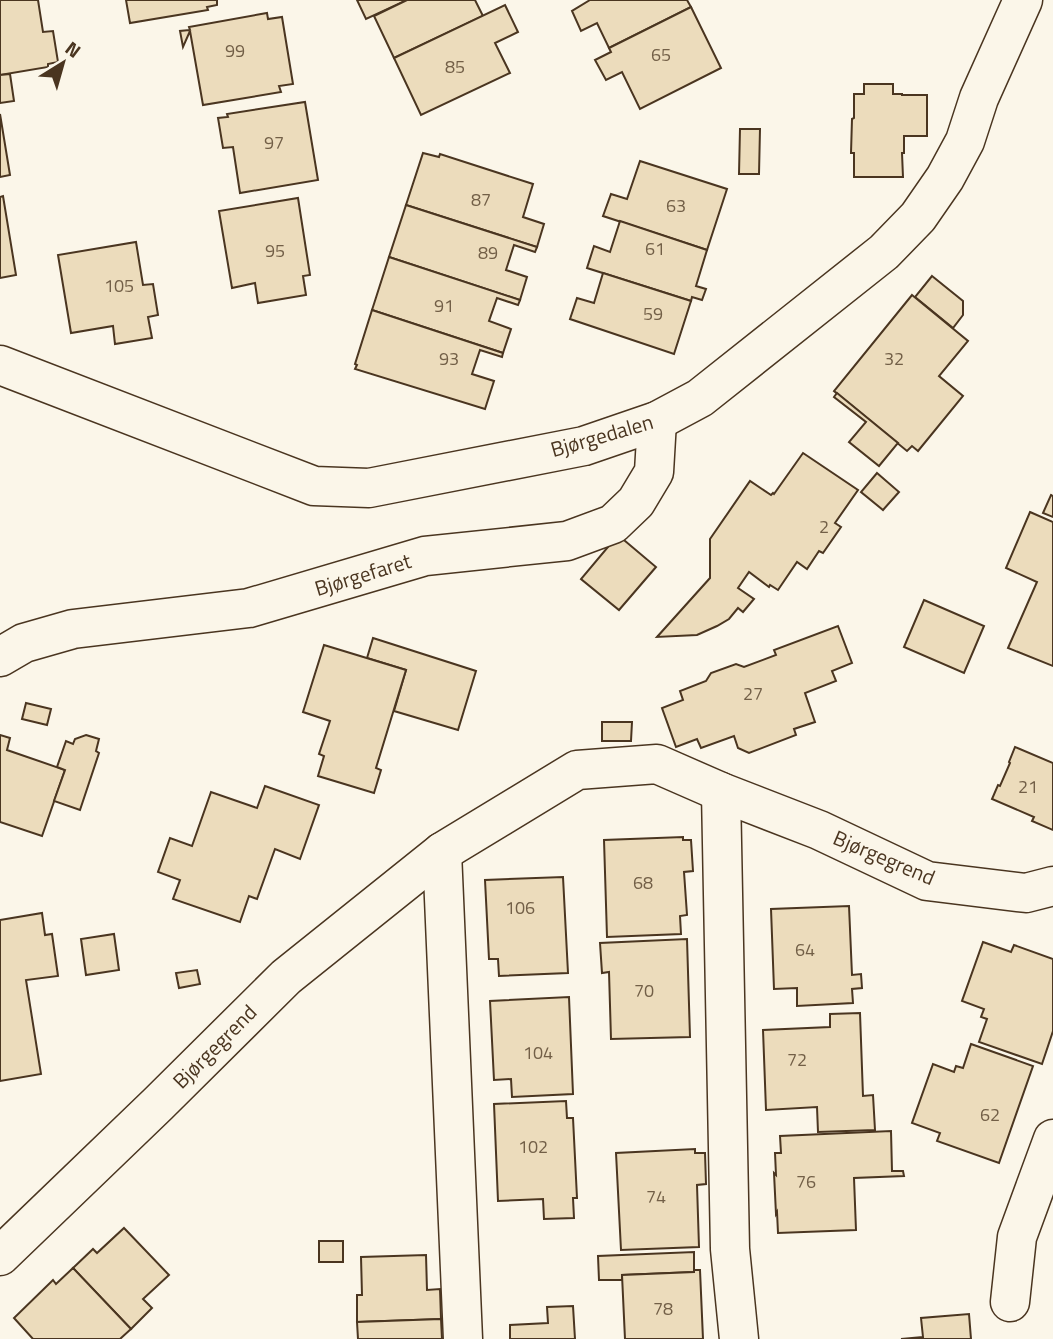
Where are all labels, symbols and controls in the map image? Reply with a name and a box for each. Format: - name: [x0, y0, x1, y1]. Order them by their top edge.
- north arrow: [28, 28, 98, 98]
- text: N: [60, 33, 88, 65]
- house number: 99: [225, 37, 245, 64]
- house number: 65: [651, 41, 671, 68]
- house number: 85: [445, 53, 465, 80]
- house number: 97: [264, 129, 284, 156]
- house number: 87: [471, 186, 491, 213]
- house number: 63: [666, 192, 686, 219]
- house number: 61: [645, 235, 665, 262]
- house number: 95: [265, 237, 285, 264]
- house number: 89: [478, 239, 498, 266]
- house number: 105: [104, 272, 134, 299]
- house number: 91: [434, 292, 454, 319]
- house number: 59: [643, 300, 663, 327]
- house number: 93: [439, 345, 459, 372]
- house number: 32: [884, 345, 904, 372]
- street label: Bjørgedalen: [547, 405, 657, 465]
- house number: 2: [819, 513, 829, 540]
- street label: Bjørgefaret: [310, 544, 416, 604]
- house number: 27: [743, 680, 763, 707]
- house number: 21: [1018, 773, 1038, 800]
- street label: Bjørgegrend: [828, 821, 940, 893]
- house number: 68: [633, 869, 653, 896]
- house number: 106: [505, 894, 535, 921]
- house number: 64: [795, 936, 815, 963]
- house number: 70: [634, 977, 654, 1004]
- street label: Bjørgegrend: [165, 997, 264, 1096]
- house number: 104: [523, 1039, 553, 1066]
- house number: 72: [787, 1046, 807, 1073]
- house number: 62: [980, 1101, 1000, 1128]
- house number: 102: [518, 1133, 548, 1160]
- house number: 76: [796, 1168, 816, 1195]
- house number: 74: [646, 1183, 666, 1210]
- house number: 78: [653, 1295, 673, 1322]

